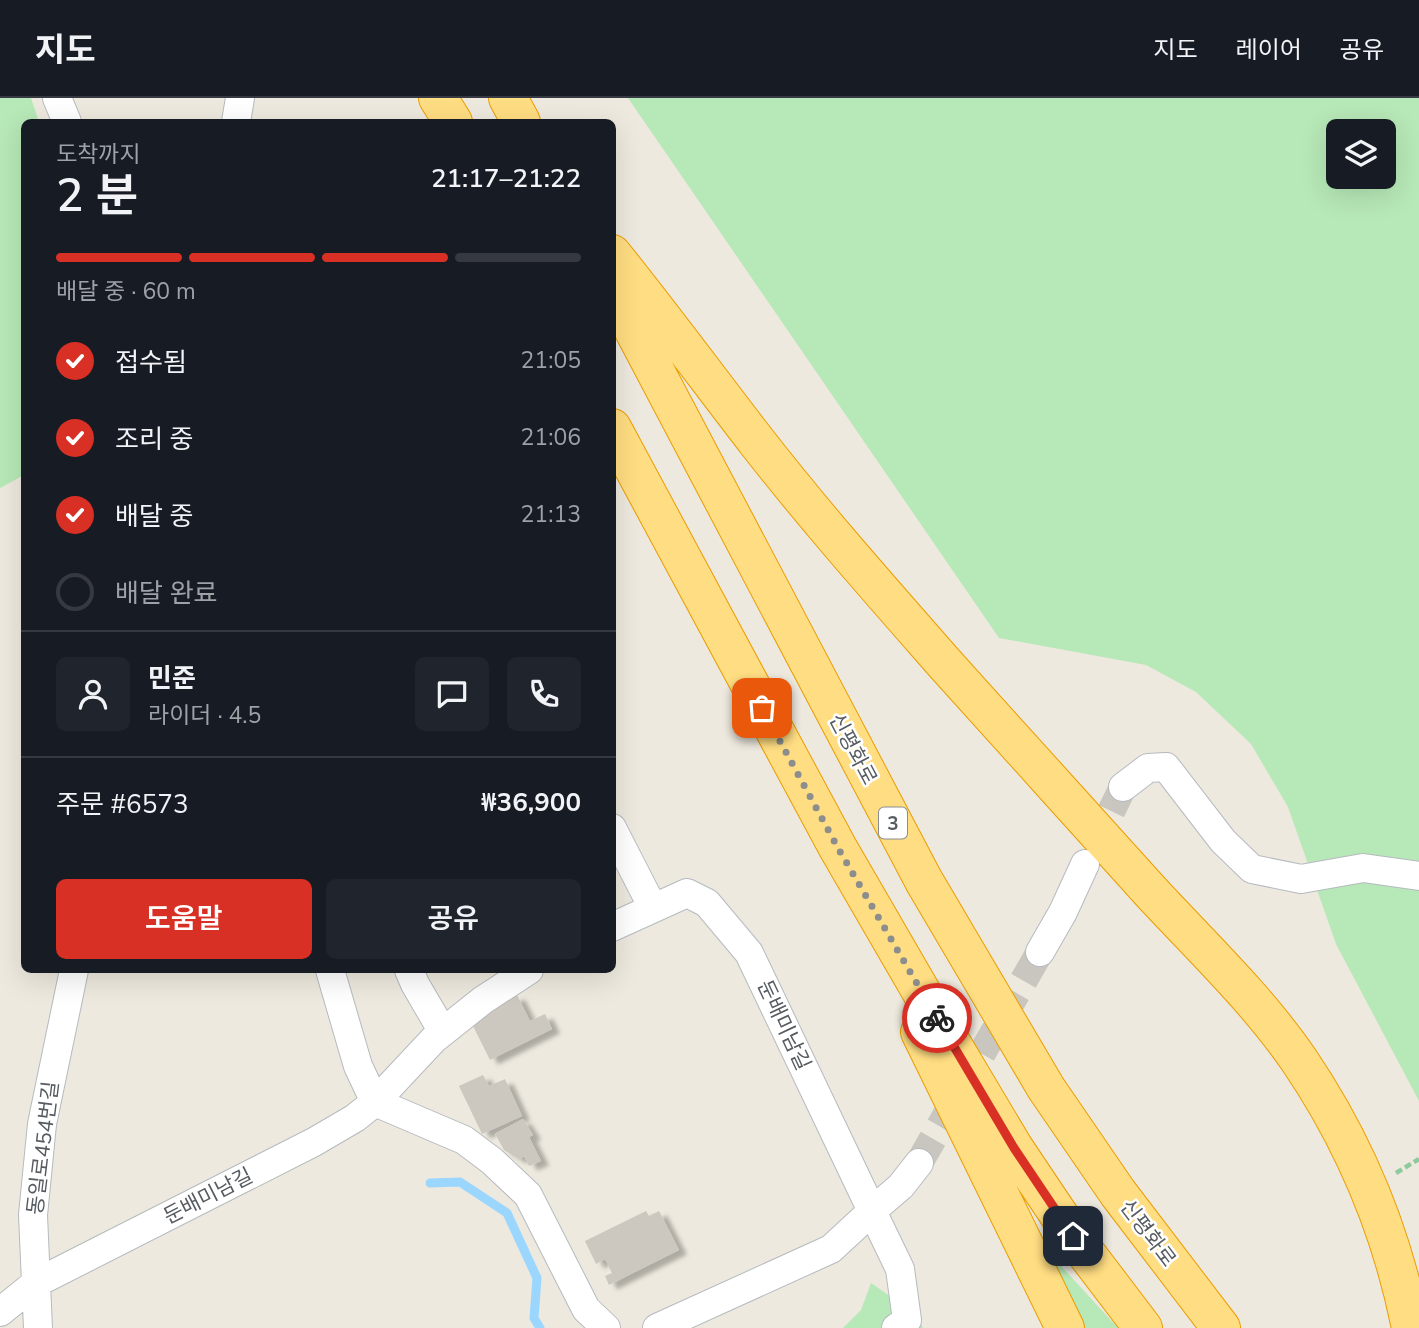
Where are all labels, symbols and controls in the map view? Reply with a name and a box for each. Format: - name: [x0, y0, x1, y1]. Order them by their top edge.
- text: 지도: [35, 28, 96, 73]
- text: 지도: [1153, 34, 1198, 66]
- text: 레이어: [1236, 34, 1302, 66]
- text: 공유: [1340, 34, 1384, 66]
- map controls: [1326, 119, 1396, 189]
- button: layers: [1326, 119, 1396, 189]
- text: 도착까지: [56, 139, 141, 170]
- text: 21:17–21:22: [431, 161, 581, 196]
- text: 2 분: [56, 164, 138, 227]
- text: 배달 중 · 60 m: [56, 276, 196, 307]
- icon: check: [56, 342, 94, 380]
- text: 접수됨: [115, 345, 187, 380]
- text: 21:05: [521, 345, 581, 376]
- icon: check: [56, 419, 94, 457]
- text: 조리 중: [115, 422, 193, 457]
- text: 21:06: [521, 422, 581, 453]
- icon: check: [56, 496, 94, 534]
- text: 배달 중: [115, 499, 193, 534]
- text: 21:13: [521, 499, 581, 530]
- text: 배달 완료: [115, 576, 217, 611]
- button: person: [56, 657, 130, 731]
- button: chat: [415, 657, 489, 731]
- button: phone: [507, 657, 581, 731]
- text: 민준: [148, 661, 196, 696]
- pin: [732, 678, 792, 738]
- icon: bag: [743, 689, 781, 727]
- text: 라이더 · 4.5: [148, 700, 261, 731]
- street label: 신평화로: [822, 708, 884, 790]
- text: ₩36,900: [481, 785, 581, 820]
- text: 주문 #6573: [56, 787, 189, 822]
- road number: 3: [879, 808, 907, 838]
- button: 도움말: [56, 879, 312, 959]
- button: 공유: [326, 879, 581, 959]
- street label: 둔배미남길: [751, 975, 817, 1075]
- courier: [902, 983, 972, 1053]
- icon: bike: [918, 999, 956, 1037]
- street label: 동일로454번길: [21, 1080, 65, 1216]
- street label: 둔배미남길: [159, 1162, 257, 1230]
- street label: 신평화로: [1114, 1194, 1182, 1272]
- pin: [1043, 1206, 1103, 1266]
- icon: home: [1054, 1217, 1092, 1255]

